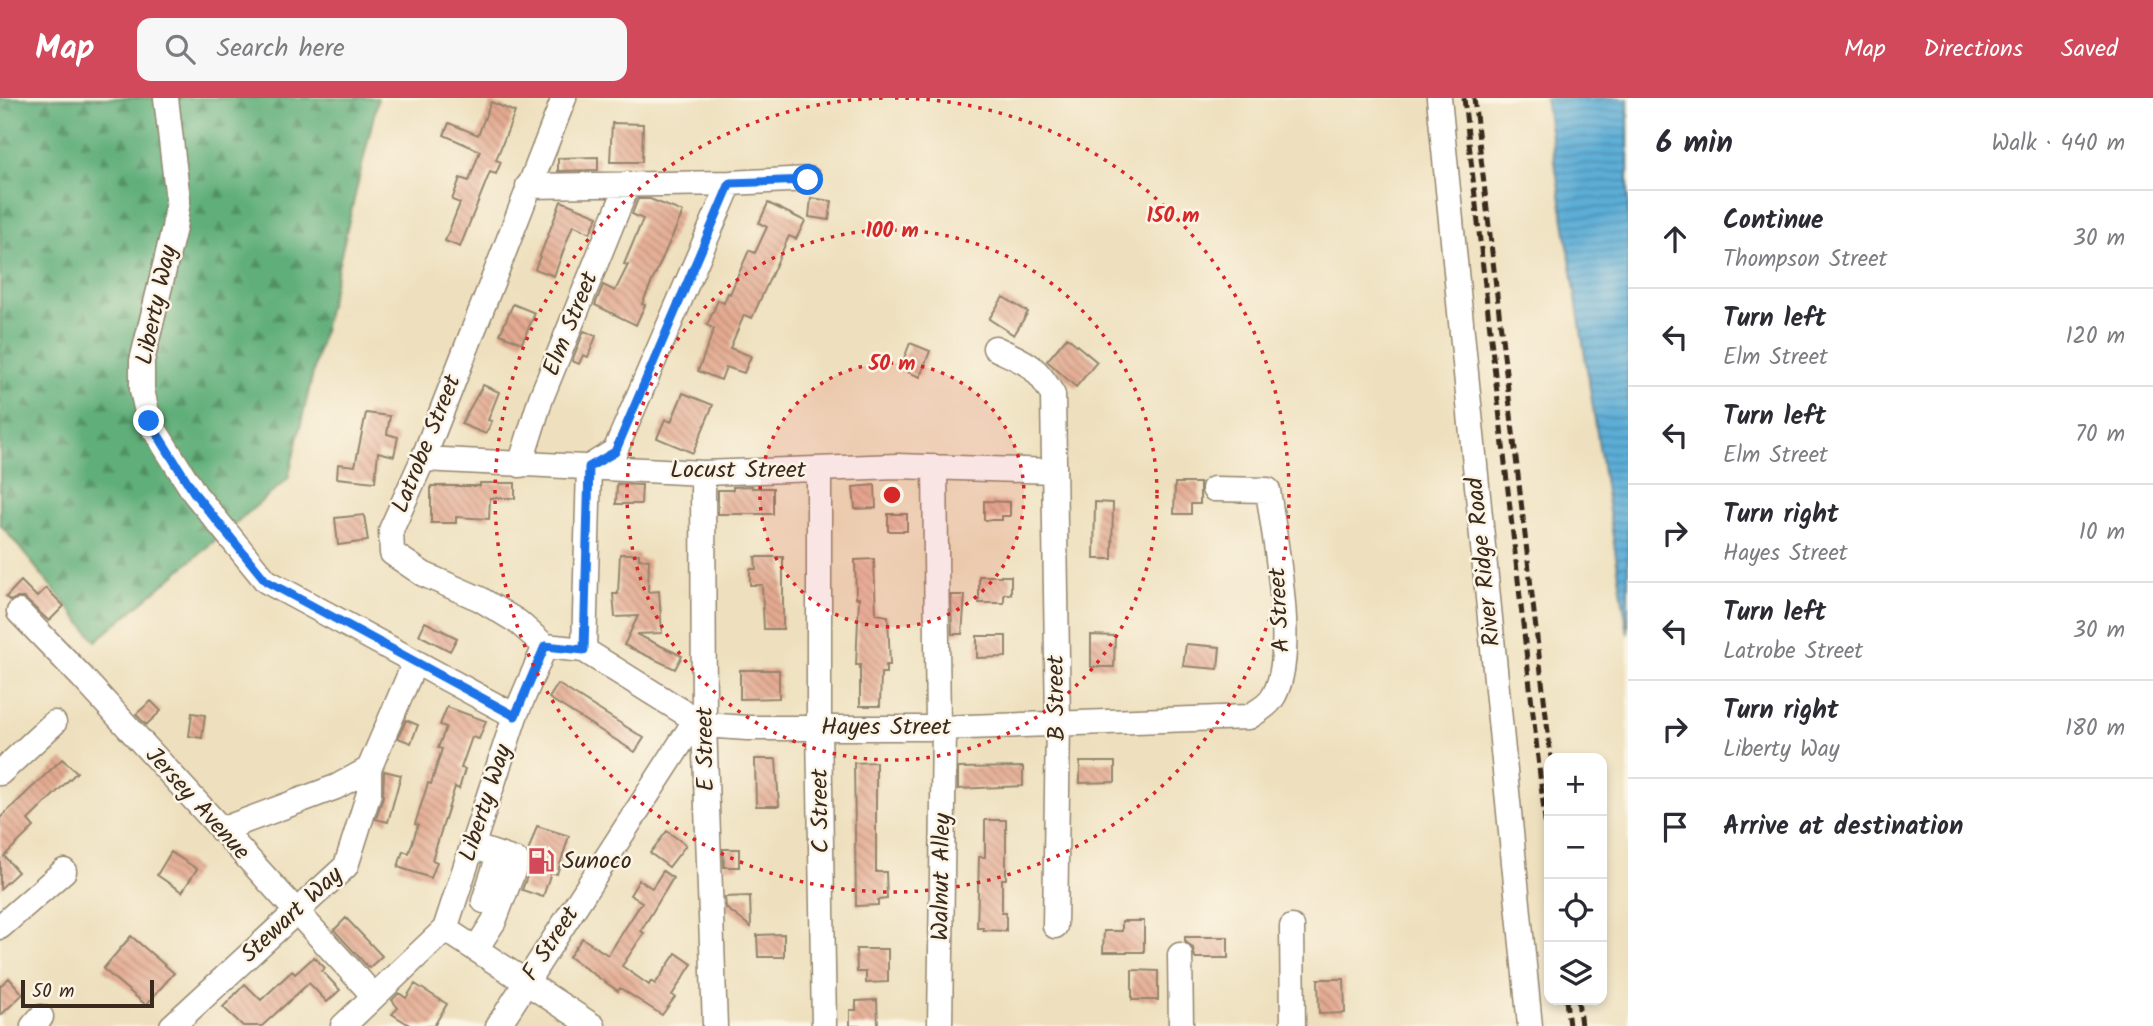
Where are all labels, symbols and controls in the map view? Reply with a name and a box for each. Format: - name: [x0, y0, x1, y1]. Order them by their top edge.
- search box: [137, 18, 627, 81]
- text: Map: [35, 23, 95, 76]
- text: Search here: [217, 28, 345, 70]
- icon: search: [161, 30, 199, 68]
- text: Map: [1844, 30, 1886, 69]
- text: Directions: [1924, 30, 2023, 69]
- text: Saved: [2061, 30, 2118, 69]
- text: 6 min: [1656, 120, 1733, 168]
- text: Walk · 440 m: [1992, 126, 2125, 162]
- route start: [792, 164, 823, 195]
- text: 150 m: [1146, 200, 1200, 233]
- text: Continue: [1723, 200, 1824, 242]
- text: 100 m: [865, 215, 919, 248]
- icon: ahead: [1656, 220, 1694, 258]
- text: 30 m: [2073, 221, 2125, 257]
- street label: Liberty Way: [125, 241, 189, 369]
- text: Thompson Street: [1723, 242, 1887, 278]
- street label: Elm Street: [532, 265, 610, 382]
- text: Turn left: [1723, 298, 1826, 340]
- icon: left: [1656, 318, 1694, 356]
- text: 120 m: [2065, 319, 2125, 355]
- text: Elm Street: [1723, 340, 1828, 376]
- text: 50 m: [868, 348, 915, 381]
- street label: Latrobe Street: [382, 368, 473, 519]
- text: Turn left: [1723, 396, 1826, 438]
- route end: [133, 405, 164, 436]
- icon: left: [1656, 416, 1694, 454]
- text: 70 m: [2075, 417, 2125, 453]
- text: Elm Street: [1723, 438, 1828, 474]
- street label: Locust Street: [670, 451, 807, 490]
- street label: River Ridge Road: [1456, 474, 1512, 649]
- centre of rings: [880, 483, 904, 507]
- text: Turn right: [1723, 494, 1839, 536]
- icon: right: [1656, 514, 1694, 552]
- text: 10 m: [2079, 515, 2125, 551]
- text: Hayes Street: [1723, 536, 1848, 572]
- street label: A Street: [1258, 566, 1302, 654]
- text: Turn left: [1723, 592, 1826, 634]
- icon: left: [1656, 612, 1694, 650]
- text: 30 m: [2073, 613, 2125, 649]
- text: Latrobe Street: [1723, 634, 1863, 670]
- street label: B Street: [1037, 654, 1077, 741]
- text: Turn right: [1723, 690, 1839, 732]
- street label: E Street: [686, 706, 726, 792]
- street label: Hayes Street: [821, 708, 952, 747]
- icon: right: [1656, 710, 1694, 748]
- text: 180 m: [2065, 711, 2125, 747]
- text: Liberty Way: [1723, 732, 1840, 768]
- street label: Jersey Avenue: [135, 738, 259, 870]
- street label: Liberty Way: [449, 738, 524, 867]
- map controls: [1544, 753, 1607, 1005]
- button: +: [1544, 753, 1607, 816]
- street label: C Street: [801, 768, 841, 854]
- text: Arrive at destination: [1723, 806, 1963, 848]
- icon: arrive: [1656, 808, 1694, 846]
- street label: Walnut Alley: [921, 812, 963, 941]
- button: −: [1544, 816, 1607, 879]
- place label: Sunoco: [562, 842, 632, 881]
- fuel station icon: Sunoco: [526, 846, 556, 876]
- street label: Stewart Way: [232, 856, 353, 973]
- button: locate: [1544, 879, 1607, 942]
- street label: F Street: [512, 898, 590, 989]
- button: layers: [1544, 942, 1607, 1005]
- scale bar: [21, 977, 154, 1009]
- text: 50 m: [32, 977, 74, 1007]

